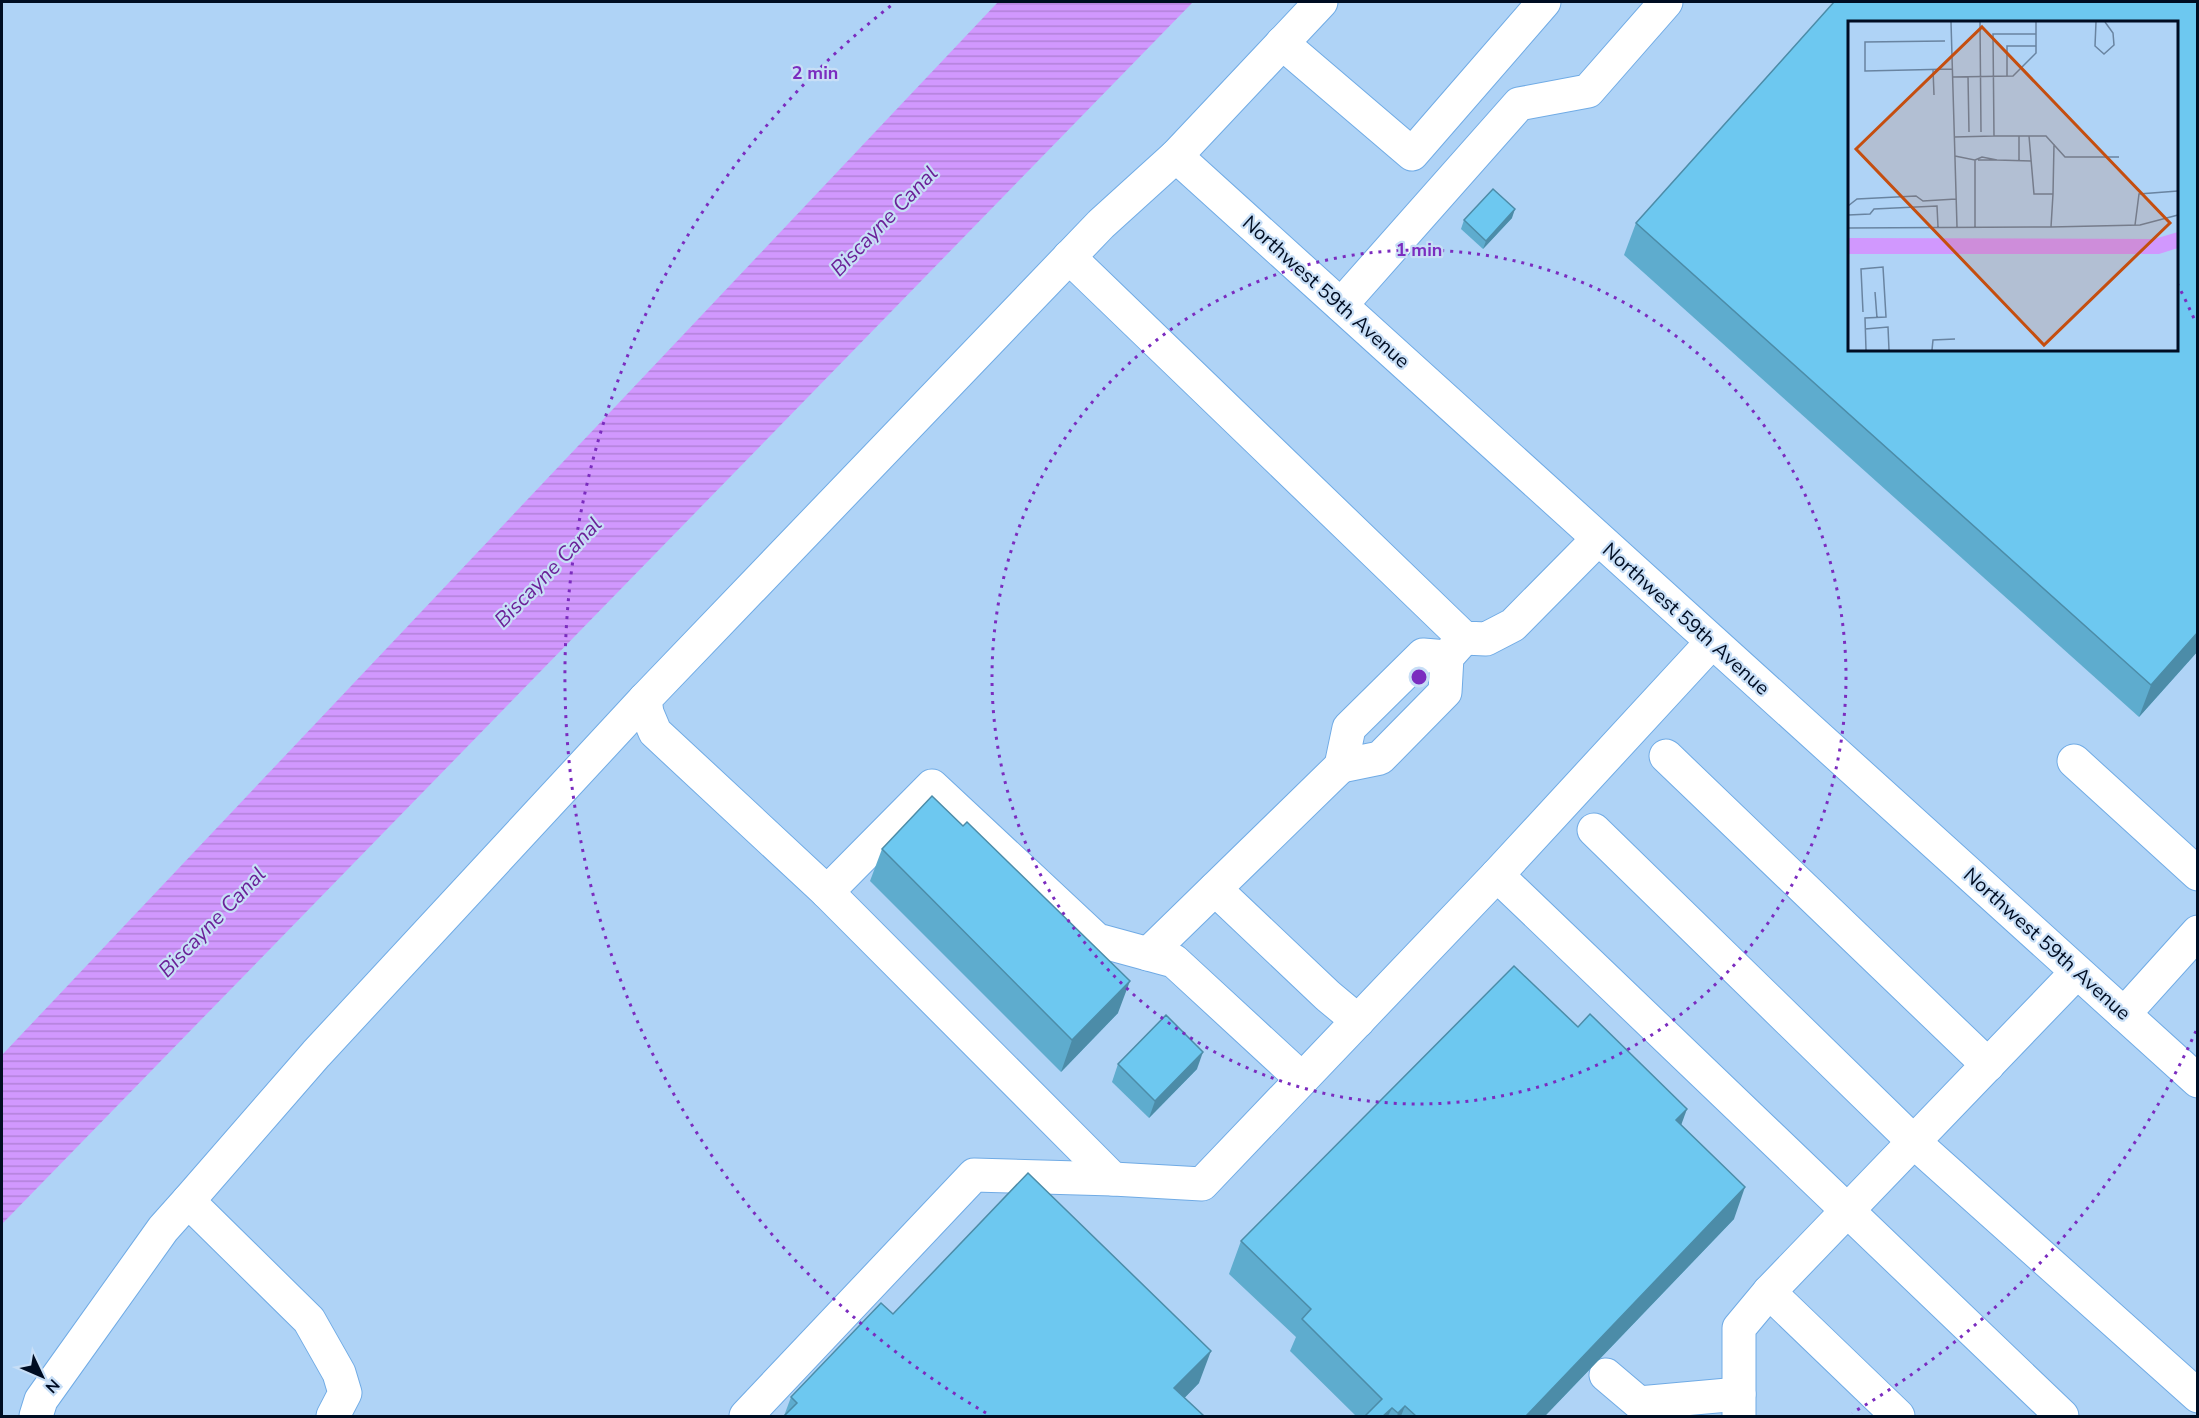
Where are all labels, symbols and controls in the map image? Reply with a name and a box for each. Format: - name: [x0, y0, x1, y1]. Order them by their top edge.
- inset map: [1848, 21, 2178, 351]
- text: 2 min: [792, 61, 838, 85]
- water label: Biscayne Canal: [824, 160, 944, 282]
- street label: Northwest 59th Avenue: [1237, 210, 1415, 374]
- text: 1 min: [1396, 238, 1442, 262]
- water label: Biscayne Canal: [488, 511, 608, 633]
- street label: Northwest 59th Avenue: [1597, 537, 1775, 701]
- centre of rings: [1409, 667, 1429, 687]
- water label: Biscayne Canal: [152, 861, 272, 983]
- street label: Northwest 59th Avenue: [1958, 862, 2136, 1026]
- north arrow: [12, 1346, 72, 1406]
- text: N: [40, 1374, 64, 1398]

